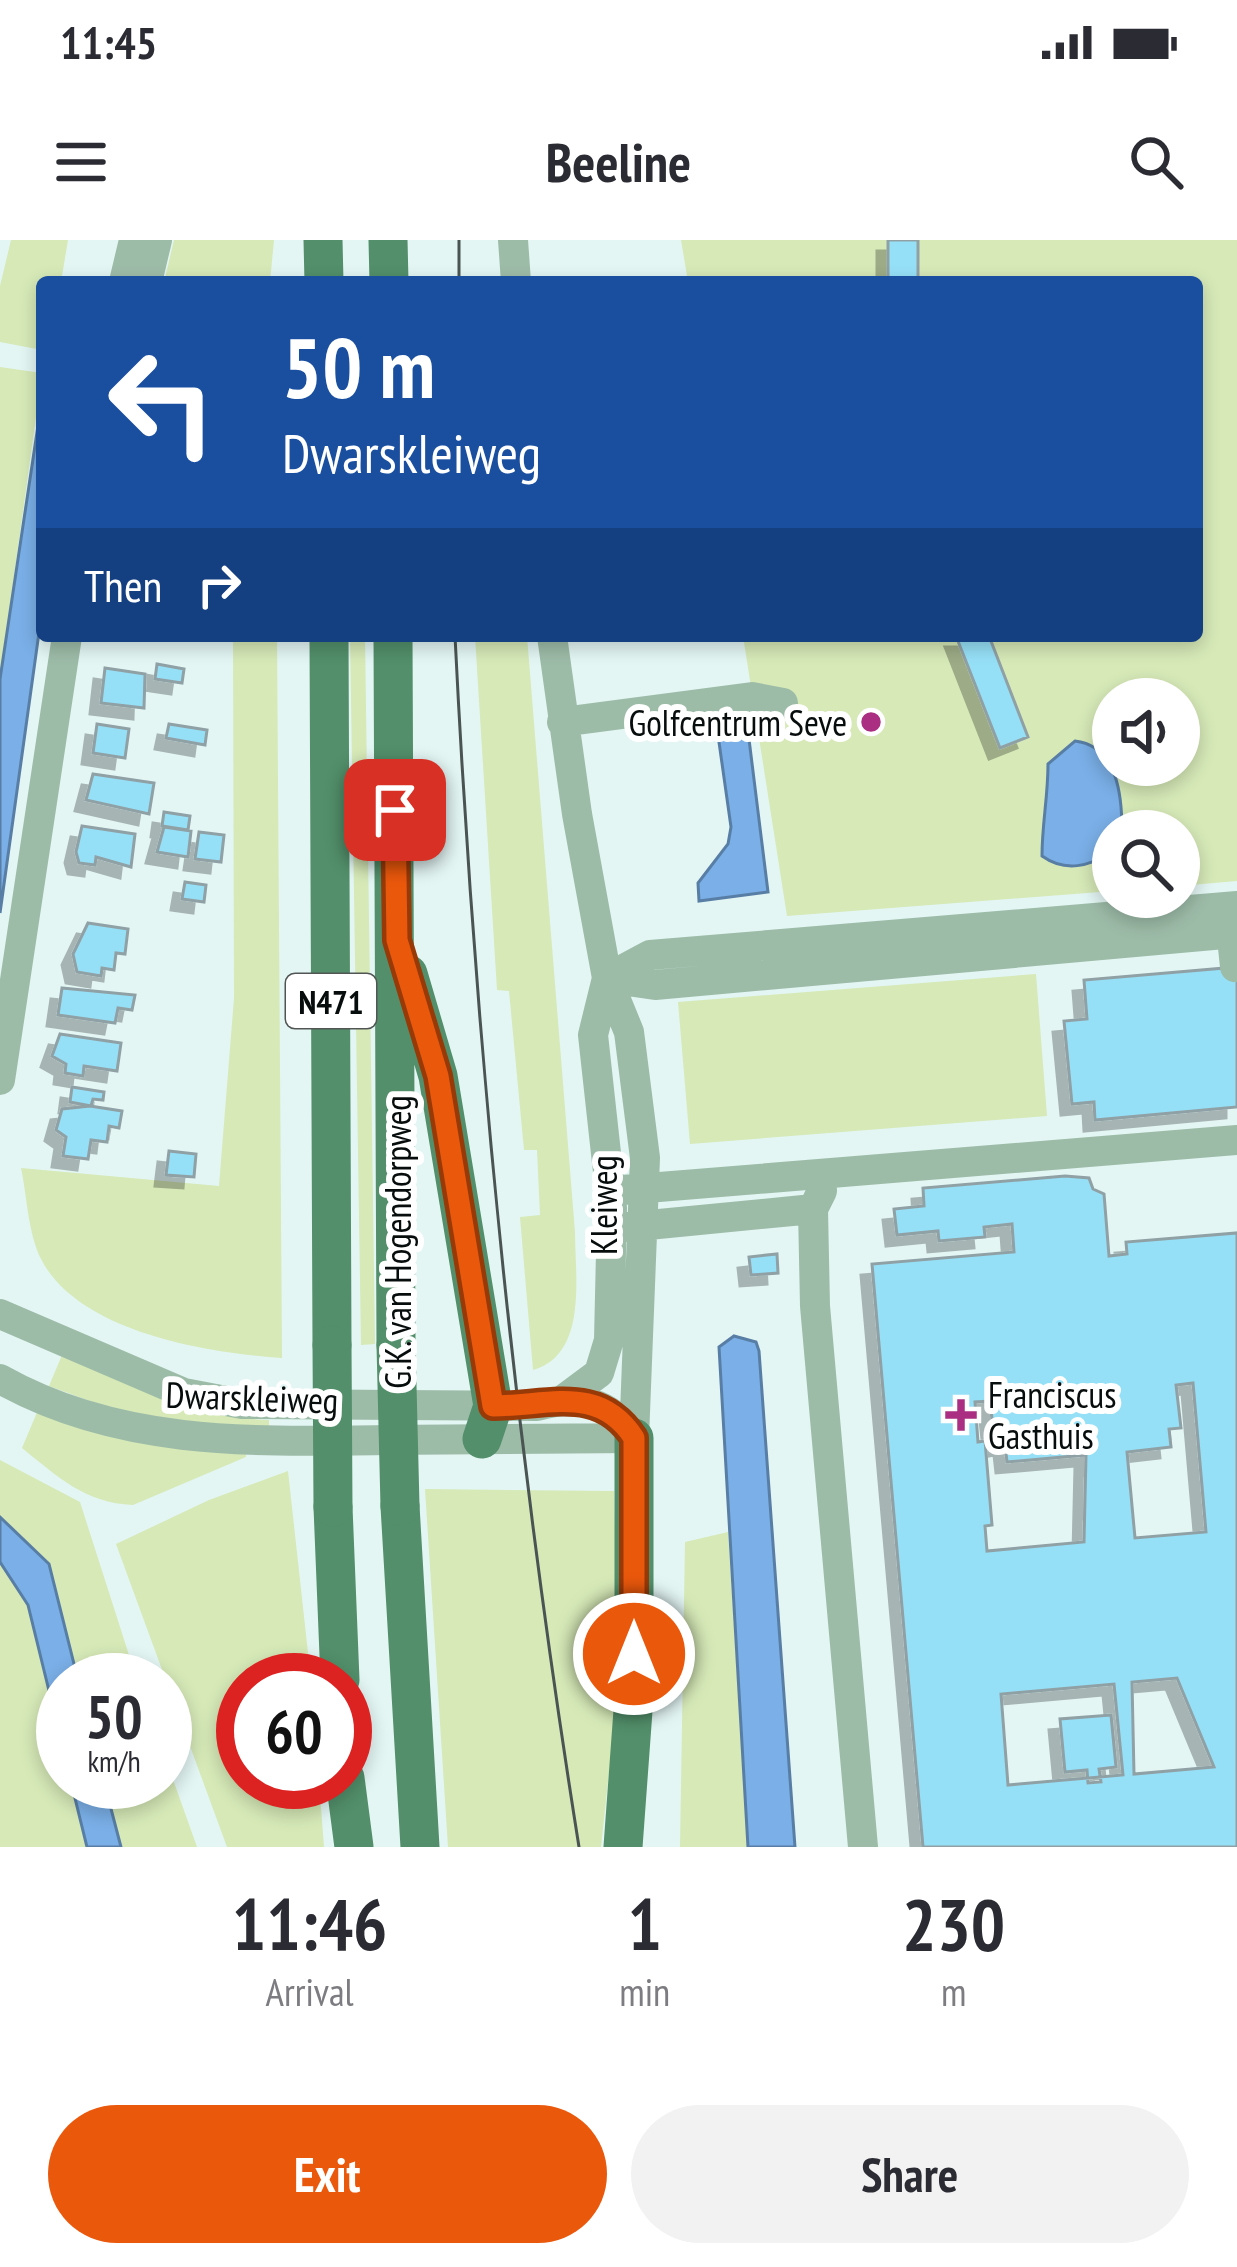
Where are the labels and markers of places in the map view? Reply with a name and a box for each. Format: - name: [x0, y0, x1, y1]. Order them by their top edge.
- place label: Golfcentrum Seve: [629, 699, 847, 746]
- marker: Golfcentrum Seve: [858, 709, 884, 735]
- pin: [344, 759, 446, 861]
- place label: Franciscus Gasthuis: [988, 1371, 1116, 1459]
- marker: Franciscus Gasthuis: [945, 1399, 977, 1431]

